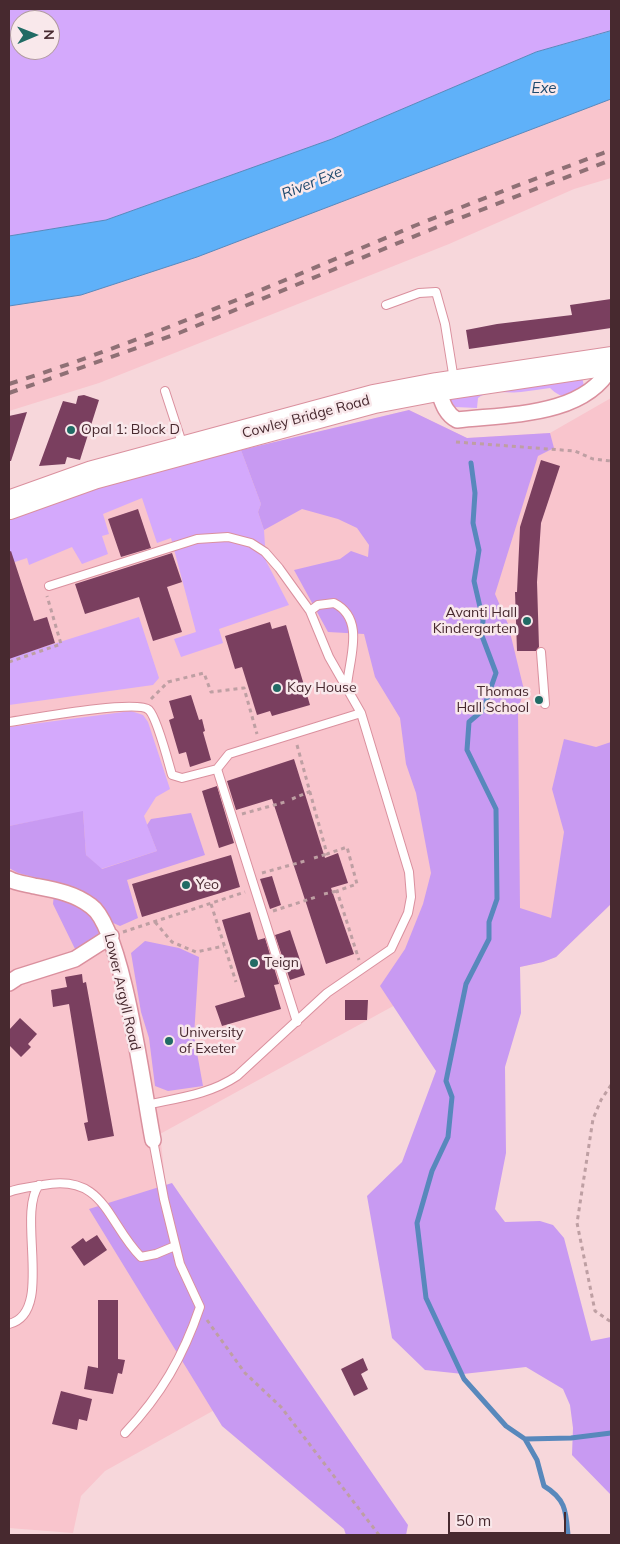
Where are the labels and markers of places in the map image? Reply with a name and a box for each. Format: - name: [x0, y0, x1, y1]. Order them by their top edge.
- place label: Opal 1: Block D: [81, 422, 180, 438]
- marker: Opal 1: Block D: [65, 424, 77, 436]
- place label: Avanti Hall Kindergarten: [433, 605, 517, 638]
- marker: Avanti Hall Kindergarten: [521, 615, 533, 627]
- place label: Kay House: [287, 680, 357, 696]
- marker: Kay House: [271, 682, 283, 694]
- place label: Thomas Hall School: [456, 684, 529, 716]
- marker: Thomas Hall School: [533, 694, 545, 706]
- place label: Yeo: [196, 877, 219, 893]
- marker: Yeo: [180, 879, 192, 891]
- place label: Teign: [264, 955, 299, 971]
- marker: Teign: [248, 957, 260, 969]
- place label: University of Exeter: [179, 1025, 243, 1058]
- marker: University of Exeter: [163, 1035, 175, 1047]

